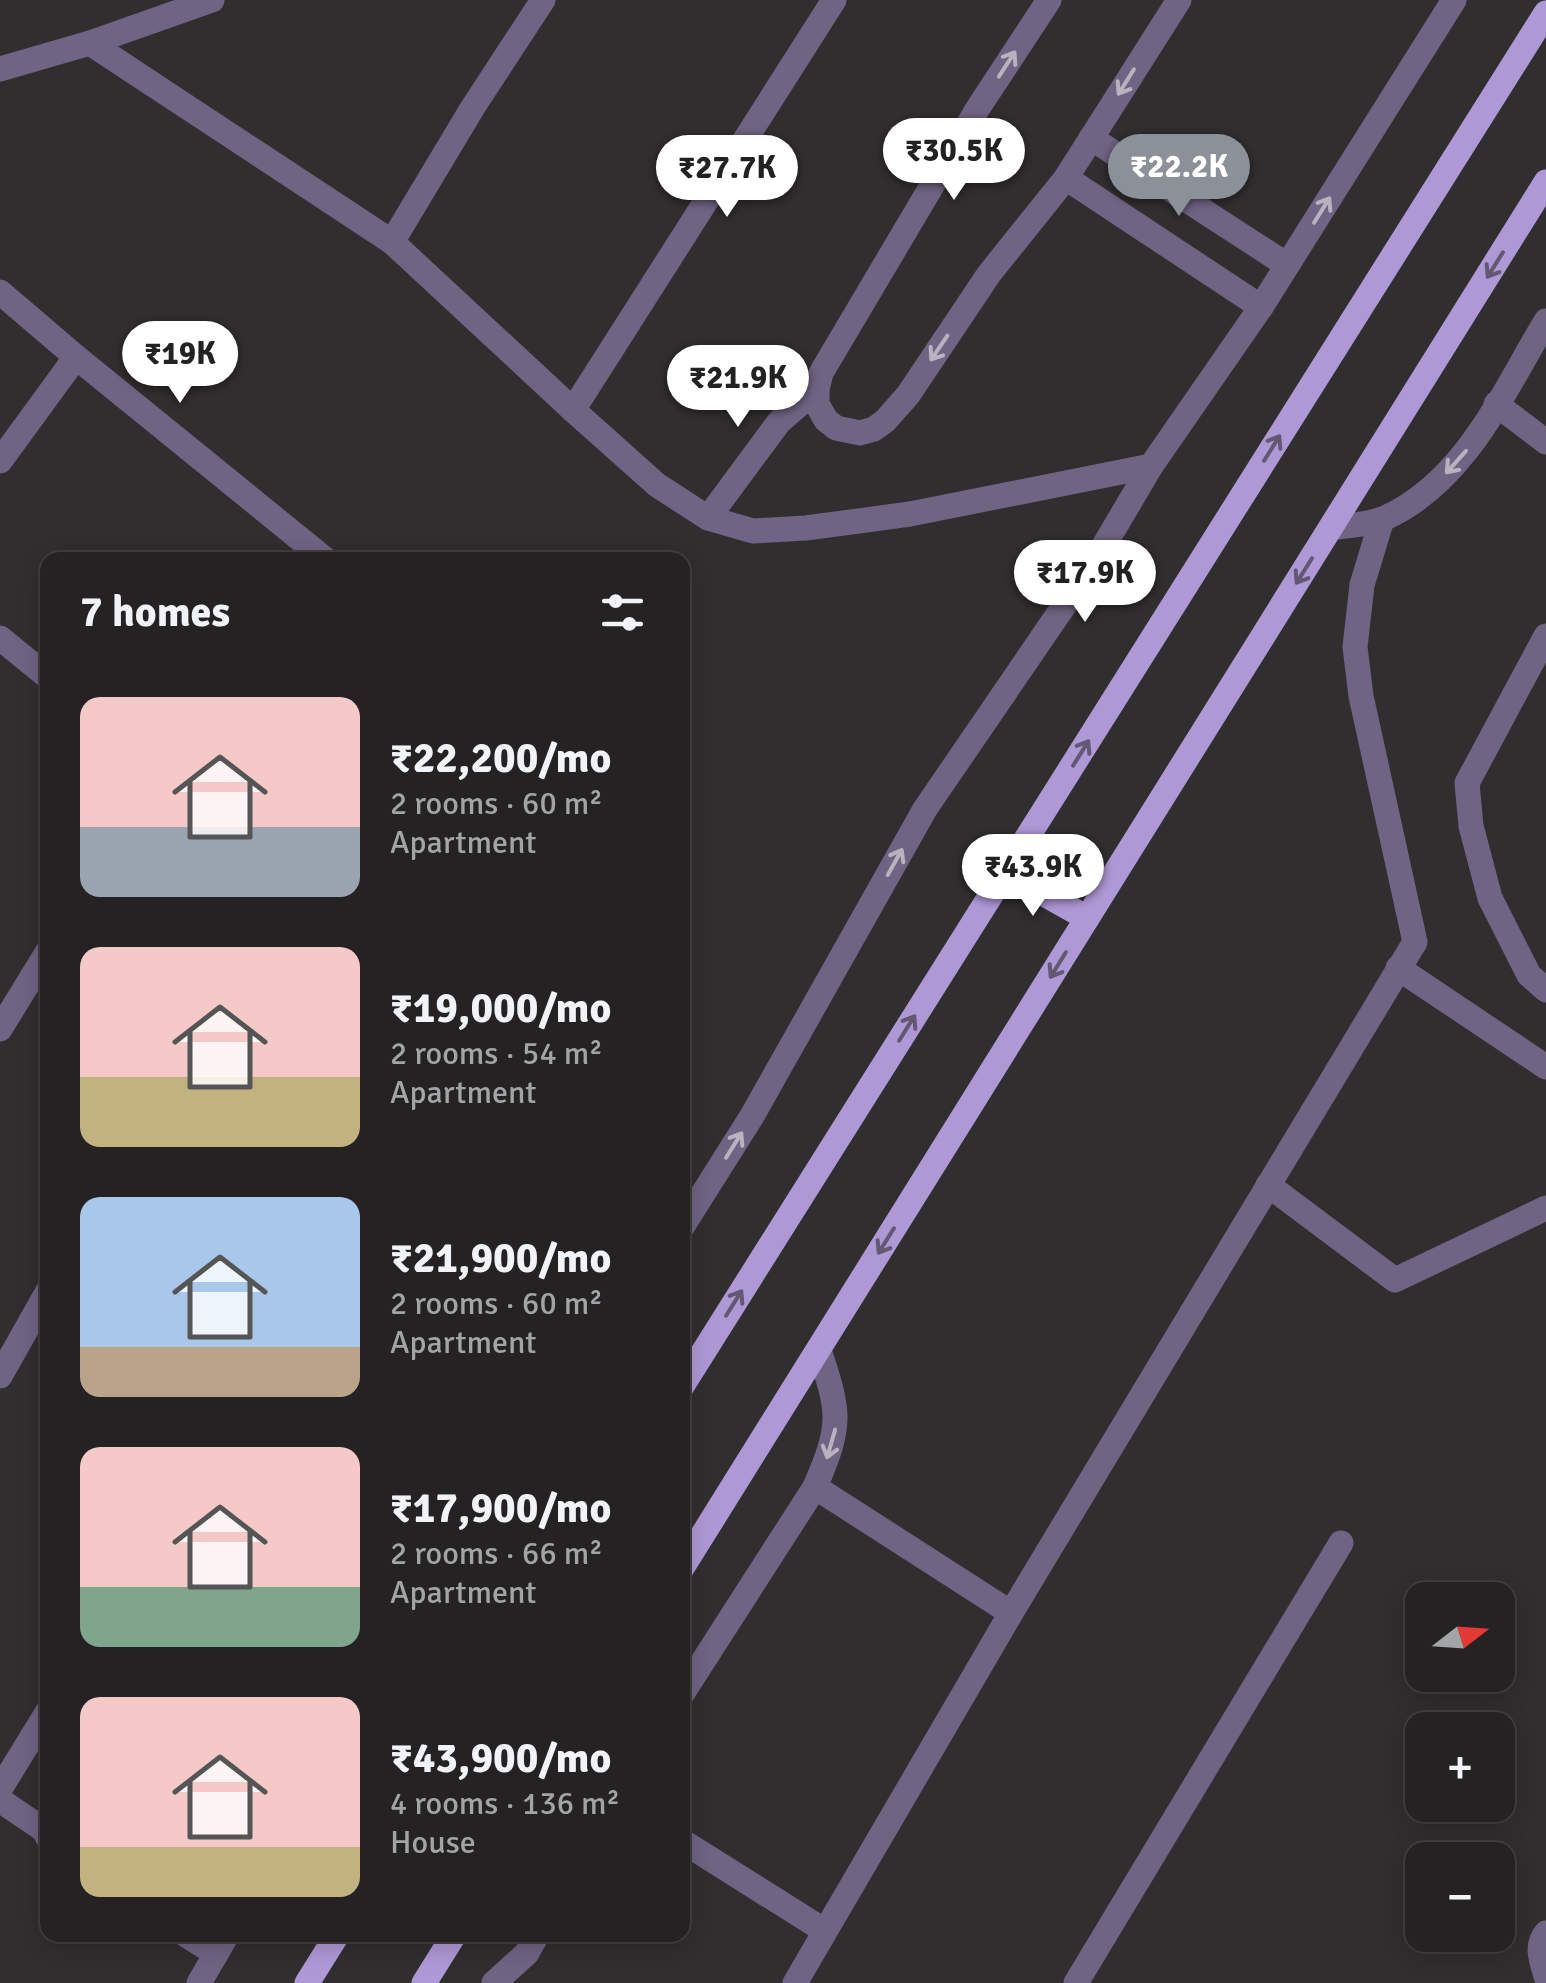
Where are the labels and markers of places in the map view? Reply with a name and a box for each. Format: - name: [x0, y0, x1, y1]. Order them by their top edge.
- pin: ₹30.5K: [873, 118, 1035, 203]
- pin: ₹22.2K: [1098, 134, 1260, 219]
- pin: ₹27.7K: [646, 135, 808, 220]
- pin: ₹19K: [121, 321, 239, 406]
- pin: ₹21.9K: [657, 345, 819, 430]
- pin: ₹17.9K: [1004, 540, 1166, 625]
- pin: ₹43.9K: [952, 834, 1114, 919]

